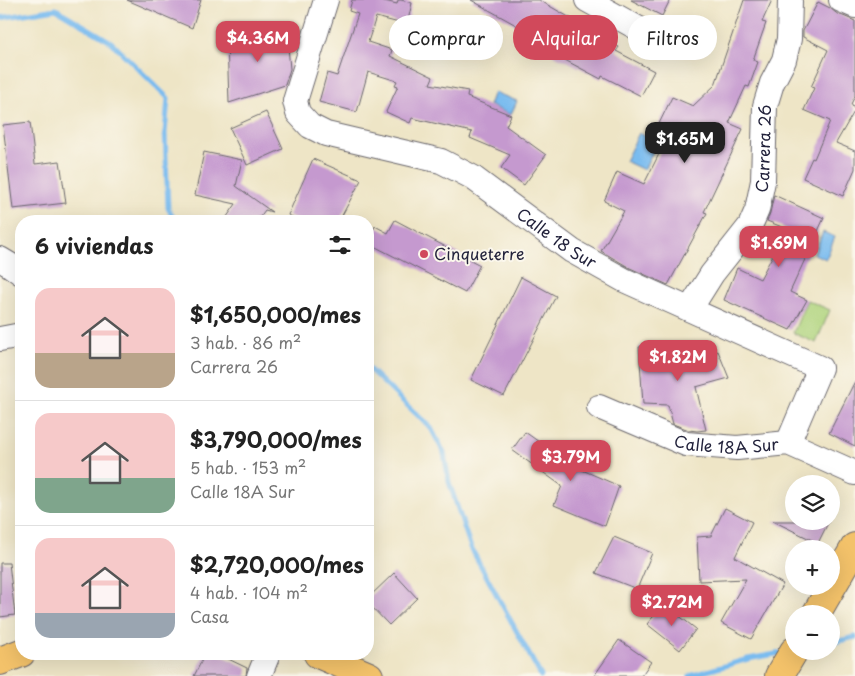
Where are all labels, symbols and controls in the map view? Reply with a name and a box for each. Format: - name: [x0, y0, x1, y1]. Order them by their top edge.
- chip: Comprar: [389, 15, 503, 60]
- chip: Alquilar: [513, 15, 618, 60]
- chip: Filtros: [628, 15, 717, 60]
- pin: $4.36M: [217, 20, 299, 63]
- text: $4.36M: [227, 25, 289, 49]
- street label: Carrera 26: [748, 104, 776, 195]
- pin: $1.65M: [644, 121, 726, 164]
- text: $1.65M: [656, 126, 714, 150]
- street label: Calle 18 Sur: [512, 201, 602, 274]
- pin: $1.69M: [738, 226, 820, 268]
- text: 6 viviendas: [35, 229, 154, 261]
- text: $1.69M: [750, 230, 808, 254]
- icon: filters: [326, 231, 354, 259]
- place label: Cinqueterre: [434, 241, 525, 265]
- marker: Cinqueterre: [418, 248, 430, 260]
- text: $1,650,000/mes: [190, 298, 361, 330]
- icon: home: [75, 308, 135, 368]
- text: 3 hab. · 86 m²: [190, 330, 301, 354]
- pin: $1.82M: [637, 340, 719, 382]
- text: $1.82M: [649, 344, 707, 368]
- text: Carrera 26: [190, 354, 278, 378]
- text: $3,790,000/mes: [190, 423, 362, 455]
- street label: Calle 18A Sur: [671, 427, 780, 459]
- icon: home: [75, 433, 135, 493]
- pin: $3.79M: [530, 440, 612, 482]
- text: $3.79M: [542, 444, 600, 468]
- text: 5 hab. · 153 m²: [190, 455, 306, 479]
- map controls: [785, 475, 840, 660]
- button: layers: [785, 475, 840, 530]
- text: Calle 18A Sur: [190, 479, 295, 503]
- button: +: [785, 540, 840, 595]
- text: $2,720,000/mes: [190, 548, 364, 580]
- icon: home: [75, 558, 135, 618]
- text: 4 hab. · 104 m²: [190, 580, 308, 604]
- pin: $2.72M: [631, 584, 713, 627]
- text: $2.72M: [642, 589, 702, 613]
- text: Casa: [190, 604, 229, 628]
- button: −: [785, 605, 840, 660]

